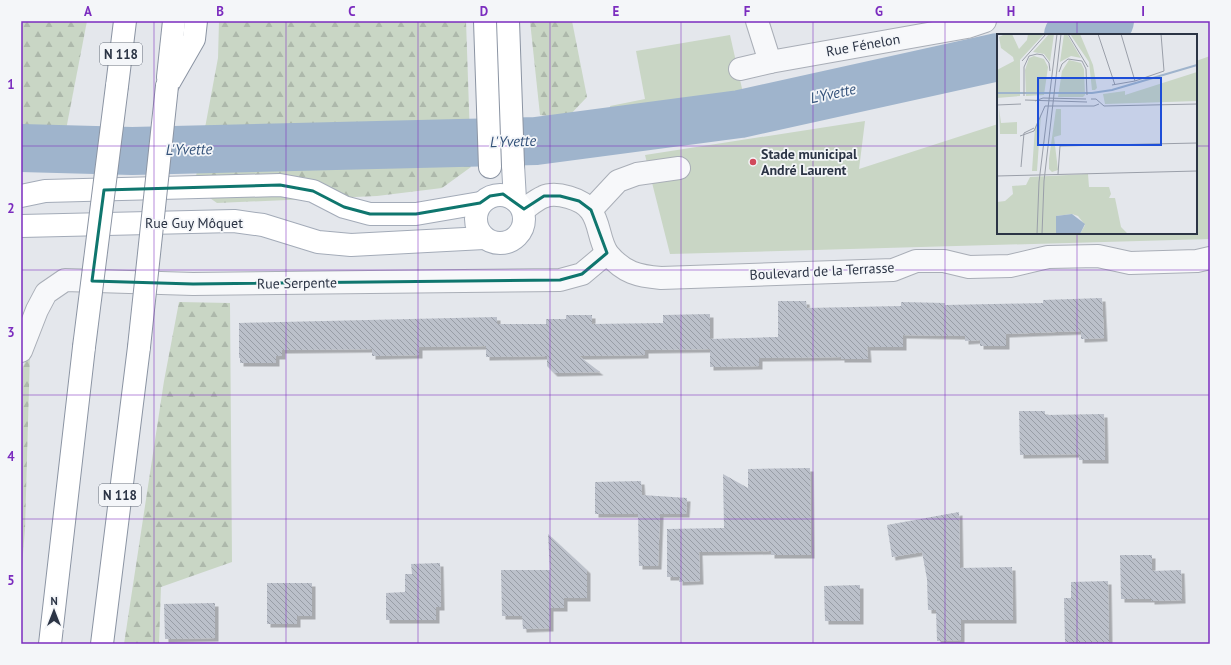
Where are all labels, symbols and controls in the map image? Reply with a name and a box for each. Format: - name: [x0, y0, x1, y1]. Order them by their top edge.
- text: A: [84, 3, 92, 20]
- text: B: [216, 3, 224, 20]
- text: C: [348, 3, 356, 20]
- text: D: [480, 3, 488, 20]
- text: E: [613, 3, 620, 20]
- text: F: [744, 3, 751, 20]
- text: G: [875, 3, 883, 20]
- text: H: [1007, 3, 1015, 20]
- text: I: [1141, 3, 1145, 20]
- street label: Rue Fénelon: [825, 30, 901, 60]
- inset map: [997, 34, 1197, 234]
- road number: N 118: [100, 43, 142, 65]
- text: 1: [7, 76, 15, 93]
- water label: L'Yvette: [808, 79, 858, 107]
- water label: L'Yvette: [489, 131, 537, 151]
- water label: L'Yvette: [166, 139, 212, 159]
- place label: Stade municipal André Laurent: [761, 145, 858, 179]
- marker: Stade municipal André Laurent: [748, 157, 758, 167]
- text: 2: [7, 200, 15, 217]
- street label: Rue Guy Môquet: [145, 214, 243, 232]
- street label: Boulevard de la Terrasse: [749, 258, 895, 284]
- street label: Rue Serpente: [257, 273, 337, 293]
- text: 3: [7, 324, 15, 341]
- text: 4: [7, 448, 15, 465]
- road number: N 118: [99, 484, 141, 506]
- text: 5: [7, 572, 15, 589]
- north arrow: [34, 591, 74, 631]
- text: N: [50, 594, 58, 608]

